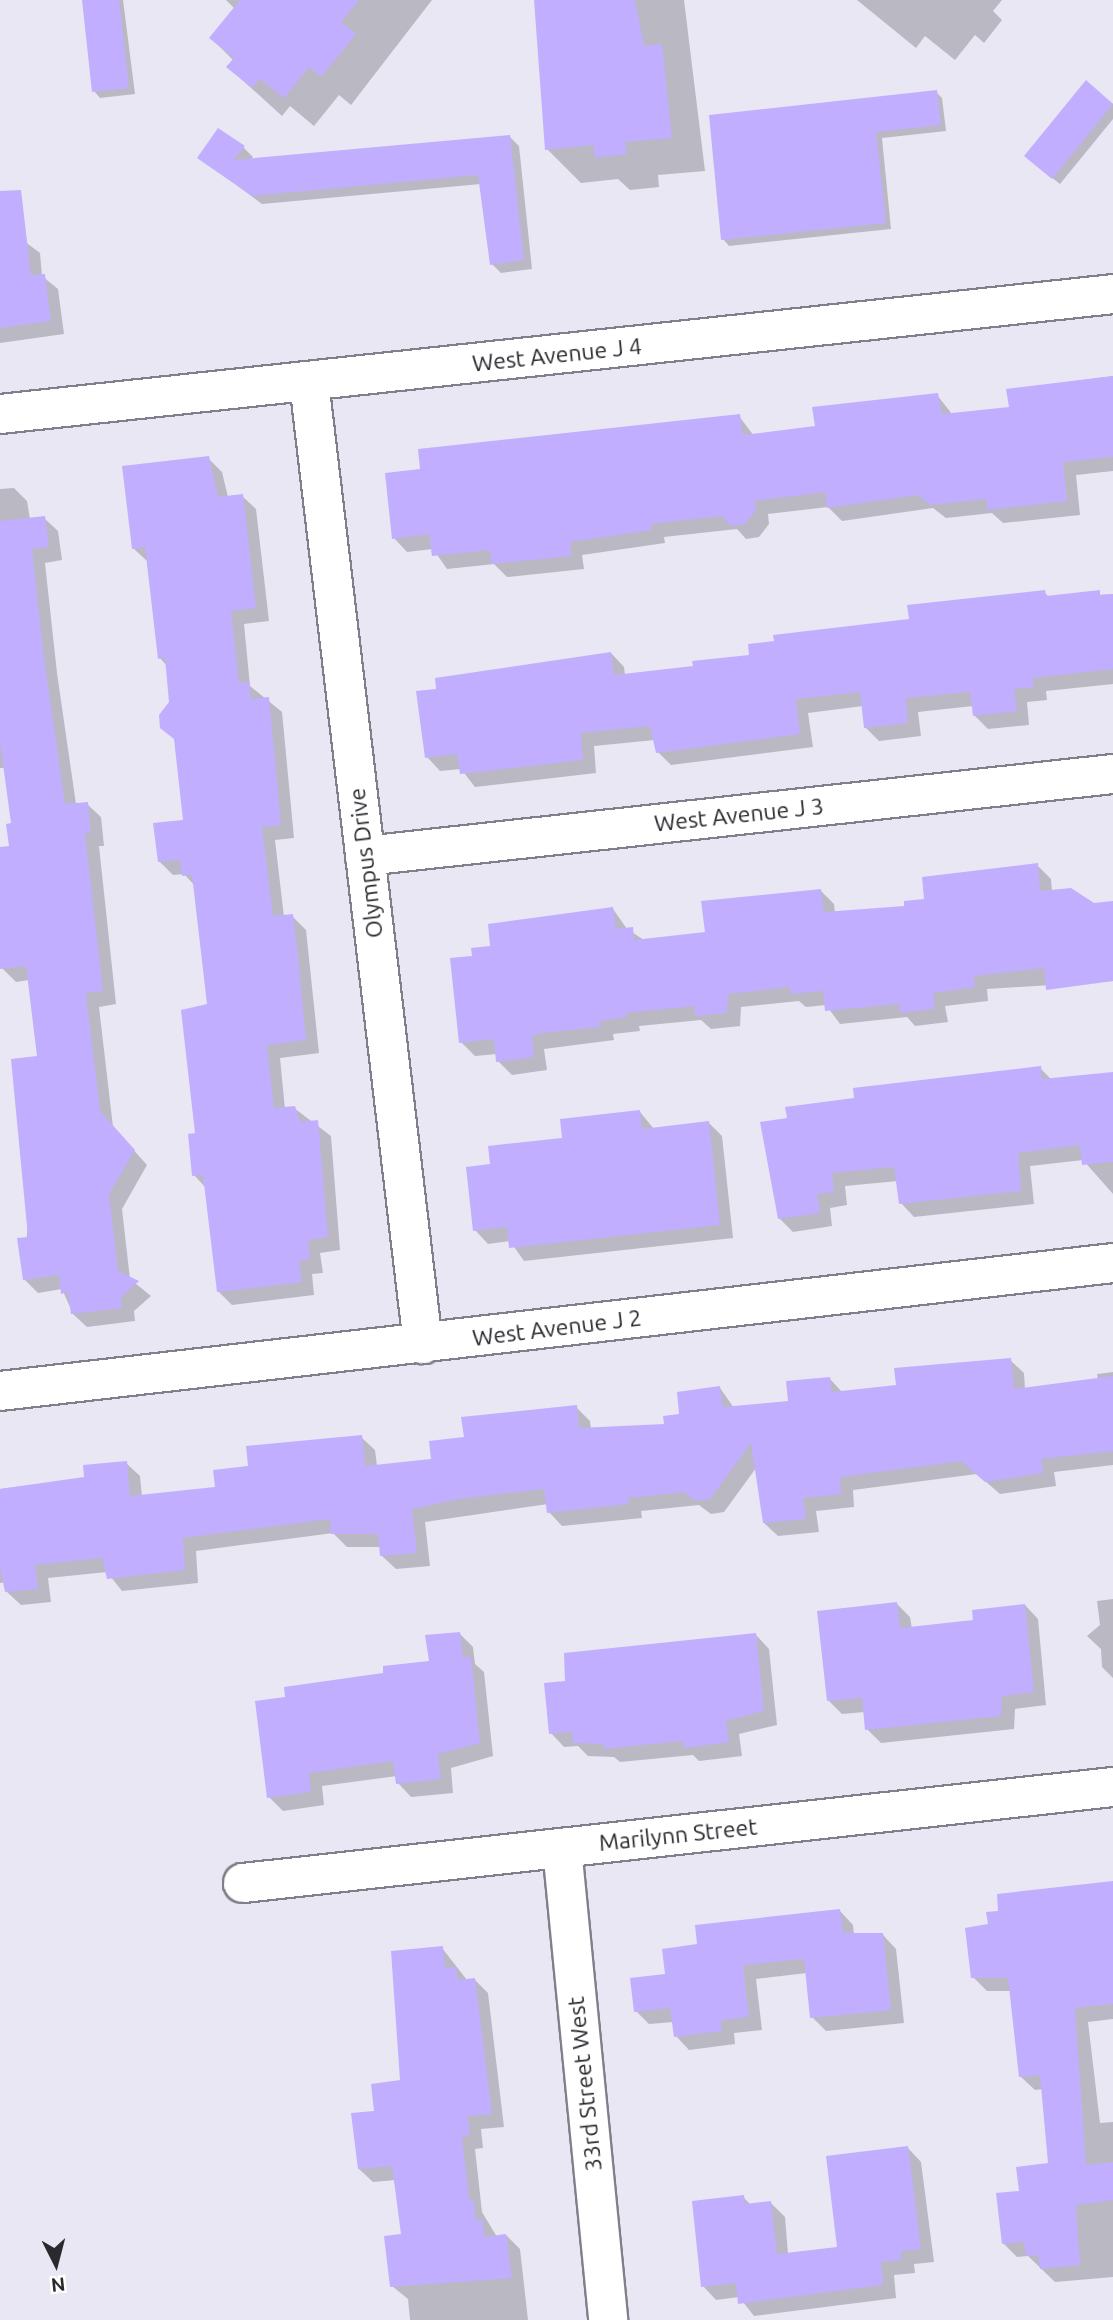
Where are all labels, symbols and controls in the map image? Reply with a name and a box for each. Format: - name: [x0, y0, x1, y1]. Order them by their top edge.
- street label: West Avenue J 4: [471, 332, 643, 378]
- street label: Olympus Drive: [343, 786, 389, 940]
- street label: West Avenue J 3: [653, 792, 825, 838]
- street label: West Avenue J 2: [471, 1304, 643, 1352]
- street label: Marilynn Street: [598, 1813, 758, 1857]
- street label: 33rd Street West: [562, 1995, 608, 2173]
- north arrow: [21, 2229, 91, 2299]
- text: N: [50, 2273, 66, 2297]

